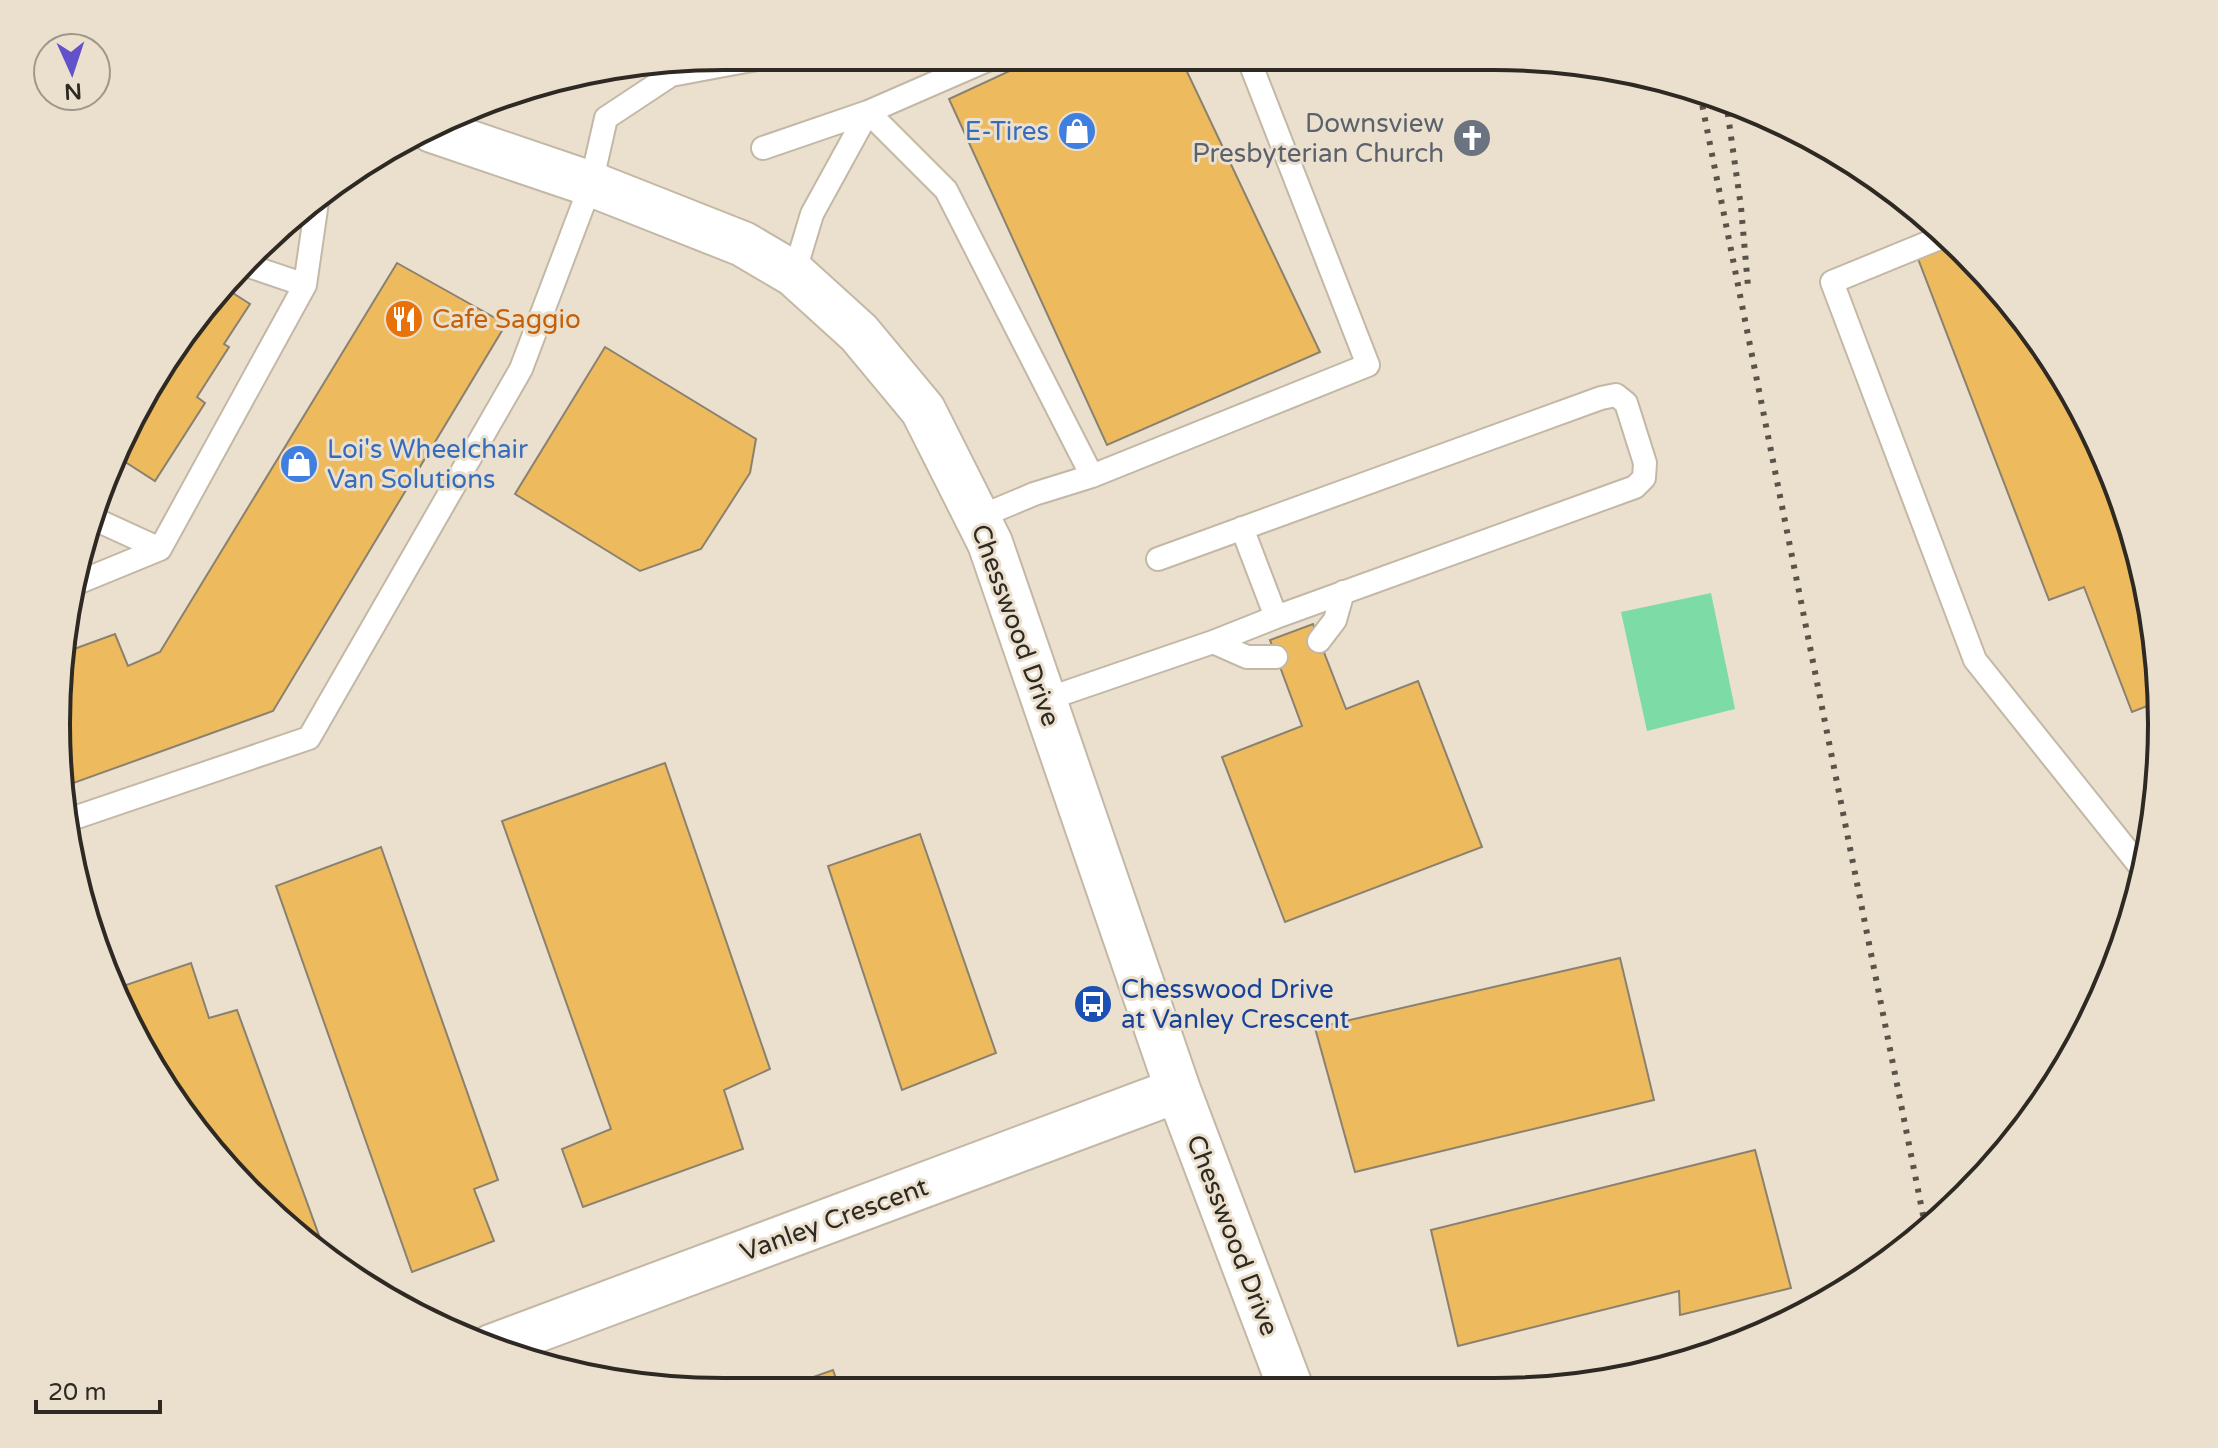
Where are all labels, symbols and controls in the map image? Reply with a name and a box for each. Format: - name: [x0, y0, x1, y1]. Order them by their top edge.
- north arrow: [32, 32, 112, 112]
- text: N: [63, 78, 82, 104]
- place label: Downsview Presbyterian Church: [1192, 108, 1444, 169]
- shop icon: E-Tires: [1056, 110, 1098, 152]
- place label: E-Tires: [965, 116, 1049, 147]
- church icon: Downsview Presbyterian Church: [1451, 117, 1493, 159]
- restaurant icon: Cafe Saggio: [383, 298, 425, 340]
- place label: Cafe Saggio: [432, 304, 581, 335]
- place label: Loi's Wheelchair Van Solutions: [327, 434, 528, 495]
- shop icon: Loi's Wheelchair Van Solutions: [278, 443, 320, 485]
- street label: Chesswood Drive: [965, 520, 1066, 730]
- place label: Chesswood Drive at Vanley Crescent: [1121, 974, 1349, 1035]
- bus stop icon: Chesswood Drive at Vanley Crescent: [1072, 983, 1114, 1025]
- street label: Chesswood Drive: [1180, 1130, 1285, 1340]
- street label: Vanley Crescent: [736, 1171, 932, 1268]
- scale bar: [36, 1364, 160, 1414]
- text: 20 m: [48, 1378, 106, 1407]

